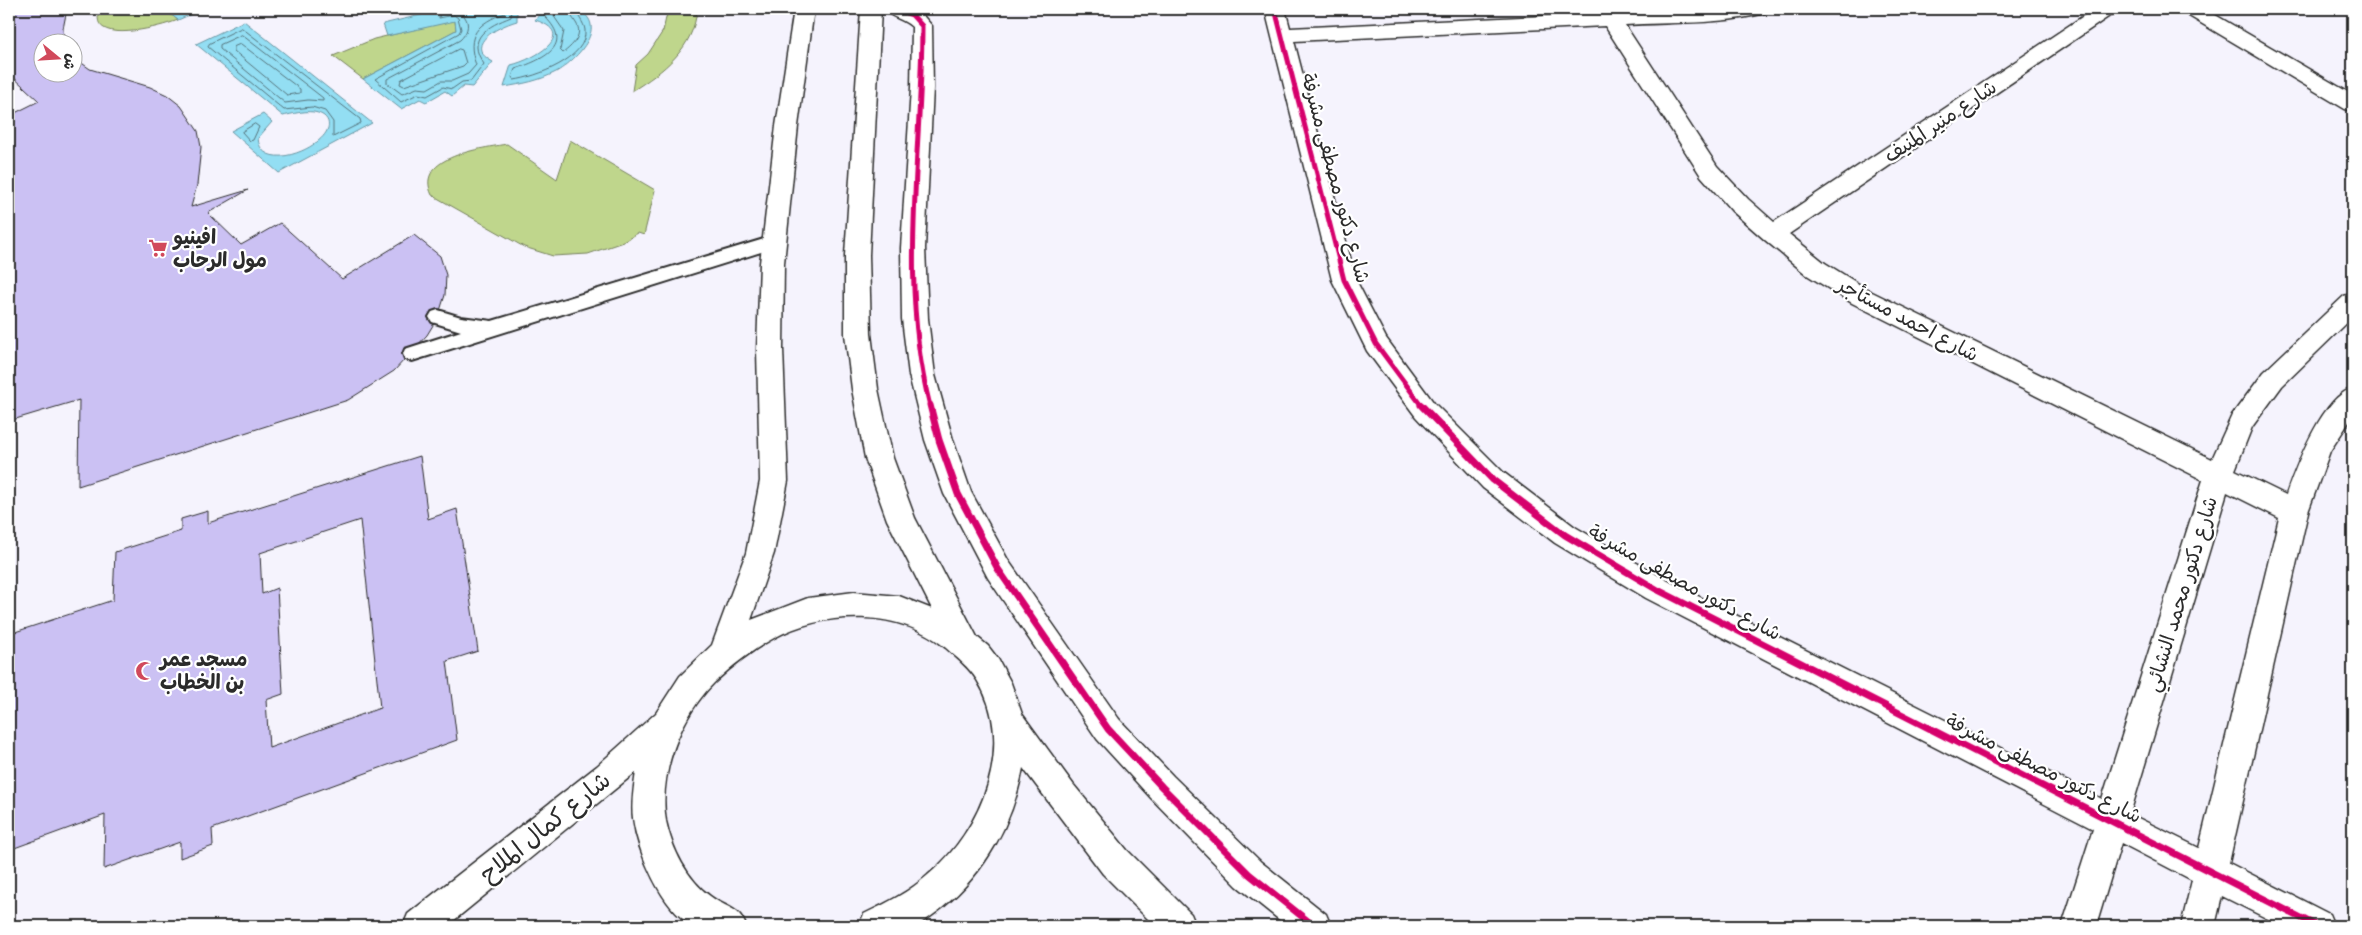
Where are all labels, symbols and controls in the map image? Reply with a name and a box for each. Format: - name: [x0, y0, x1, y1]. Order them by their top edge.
- north arrow: [32, 32, 82, 82]
- text: ش: [57, 51, 81, 72]
- street label: شارع دكتور مصطفى مشرفة: [1292, 70, 1376, 287]
- street label: شارع منير المنيف: [1879, 75, 2004, 172]
- place label: افينيو مول الرحاب: [172, 225, 267, 277]
- supermarket icon: افينيو مول الرحاب: [147, 237, 169, 259]
- street label: شارع احمد مستأجر: [1829, 271, 1983, 371]
- street label: شارع دكتور محمد النشائي: [2140, 493, 2228, 696]
- street label: شارع دكتور مصطفى مشرفة: [1582, 519, 1786, 649]
- place label: مسجد عمر بن الخطاب: [158, 647, 247, 699]
- mosque icon: مسجد عمر بن الخطاب: [134, 660, 156, 682]
- street label: شارع دكتور مصطفى مشرفة: [1940, 708, 2146, 832]
- street label: شارع كمال الملاح: [473, 765, 620, 893]

